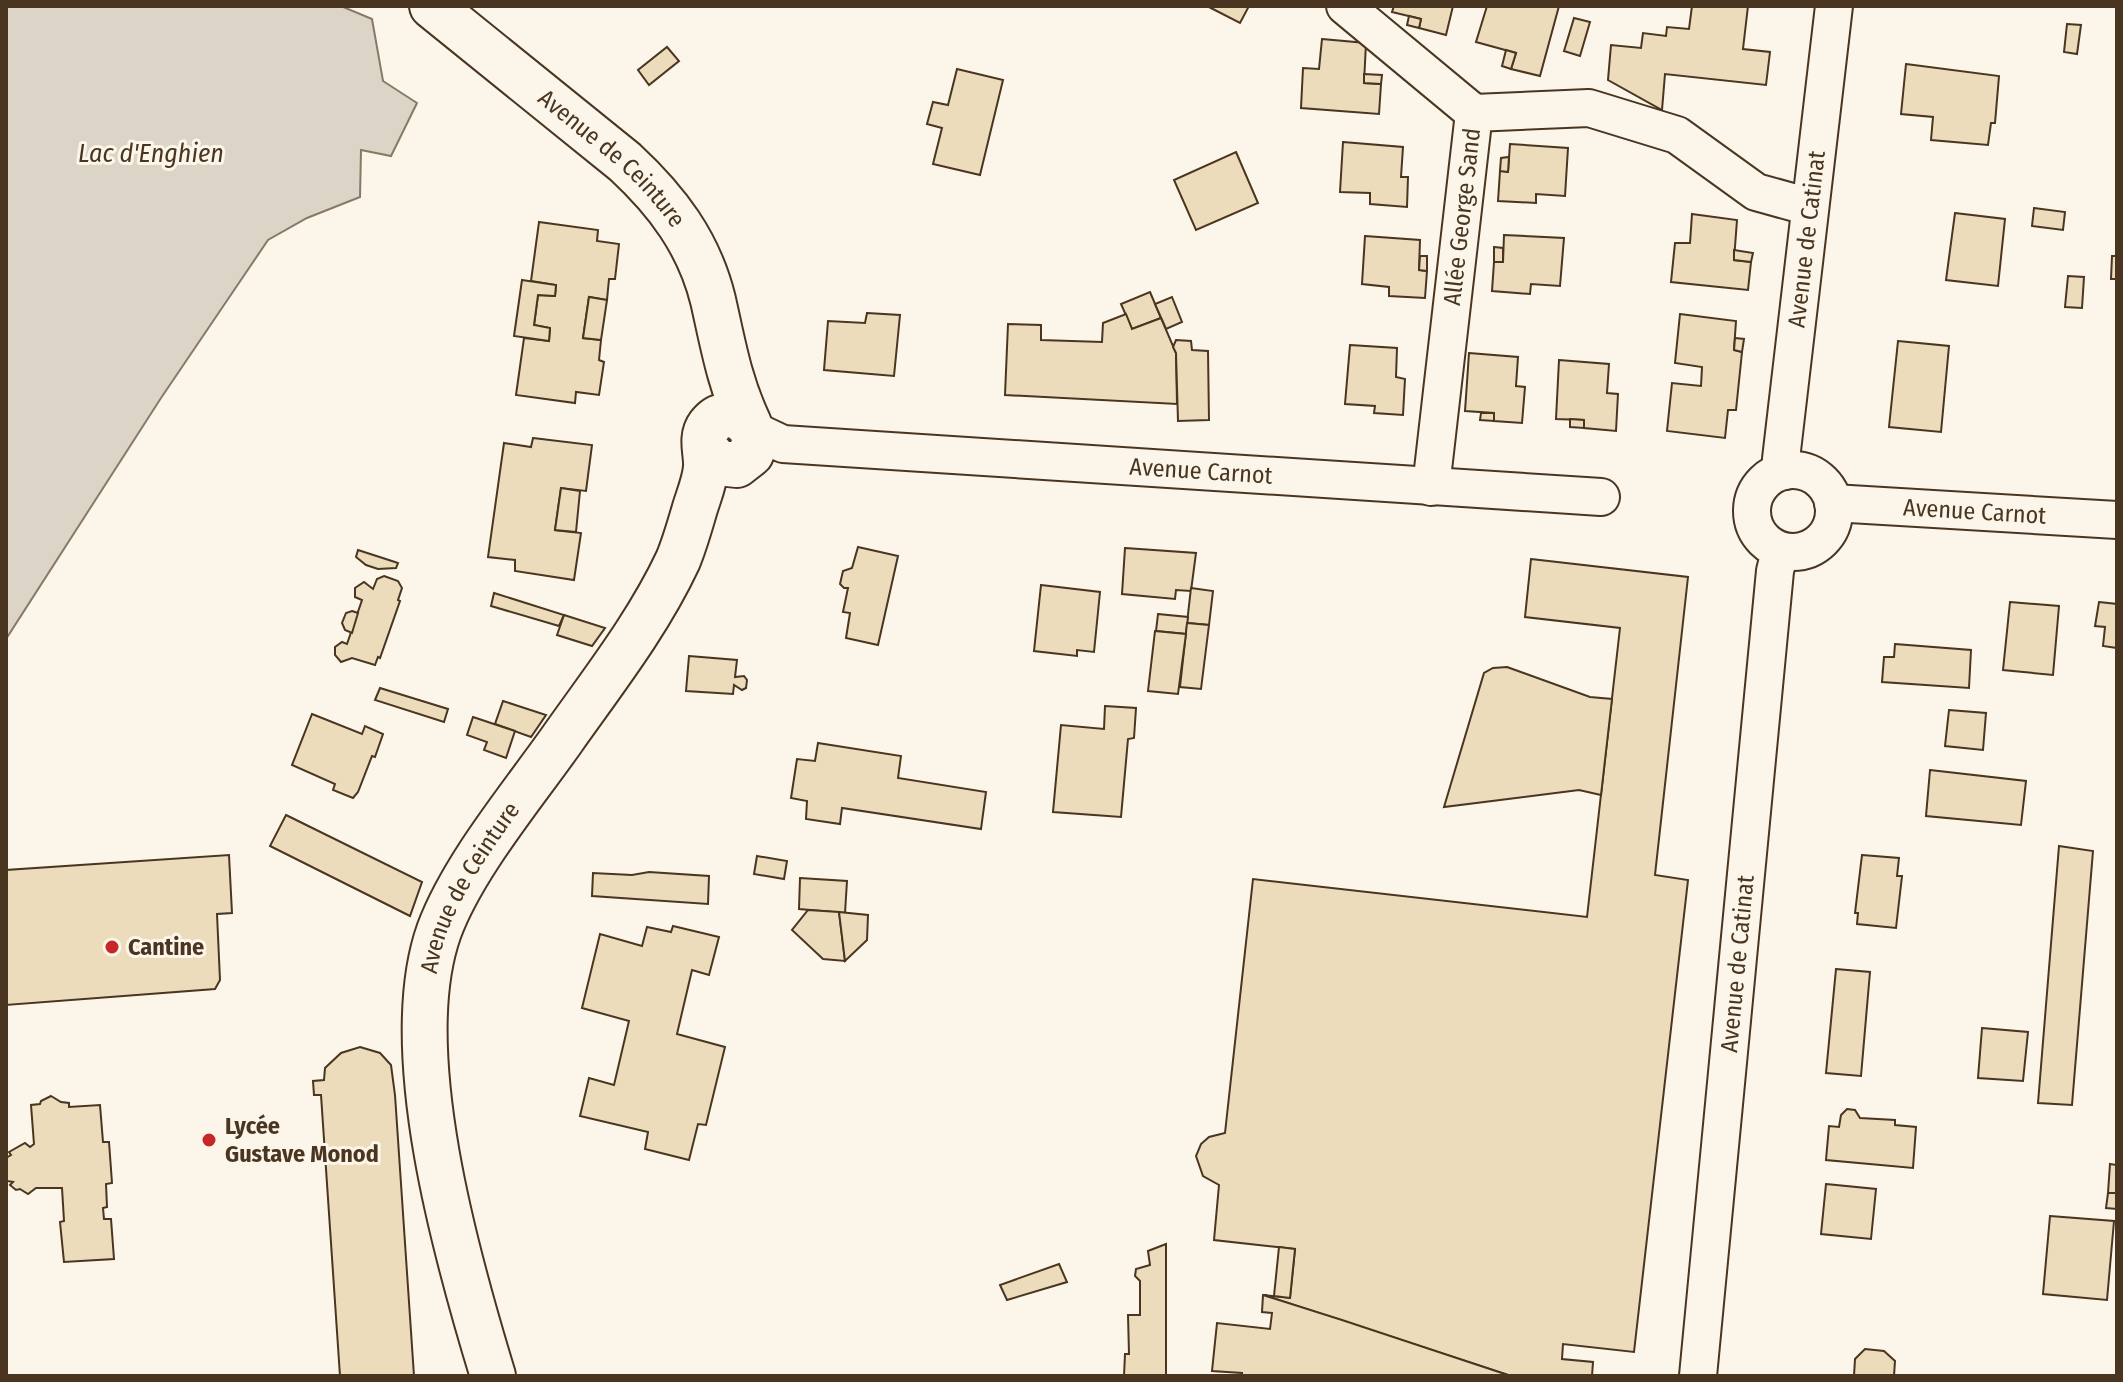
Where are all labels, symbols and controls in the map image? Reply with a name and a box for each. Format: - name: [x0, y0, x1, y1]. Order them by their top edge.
- street label: Avenue de Ceinture: [533, 84, 691, 232]
- street label: Allée George Sand: [1438, 127, 1486, 307]
- water label: Lac d'Enghien: [78, 138, 224, 169]
- street label: Avenue de Catinat: [1782, 149, 1831, 329]
- street label: Avenue Carnot: [1129, 452, 1273, 490]
- street label: Avenue Carnot: [1903, 493, 2047, 530]
- street label: Avenue de Ceinture: [415, 797, 525, 976]
- street label: Avenue de Catinat: [1715, 874, 1760, 1054]
- place label: Cantine: [128, 933, 204, 961]
- marker: Cantine: [103, 938, 121, 956]
- place label: Lycée Gustave Monod: [225, 1112, 379, 1168]
- marker: Lycée Gustave Monod: [200, 1131, 218, 1149]

